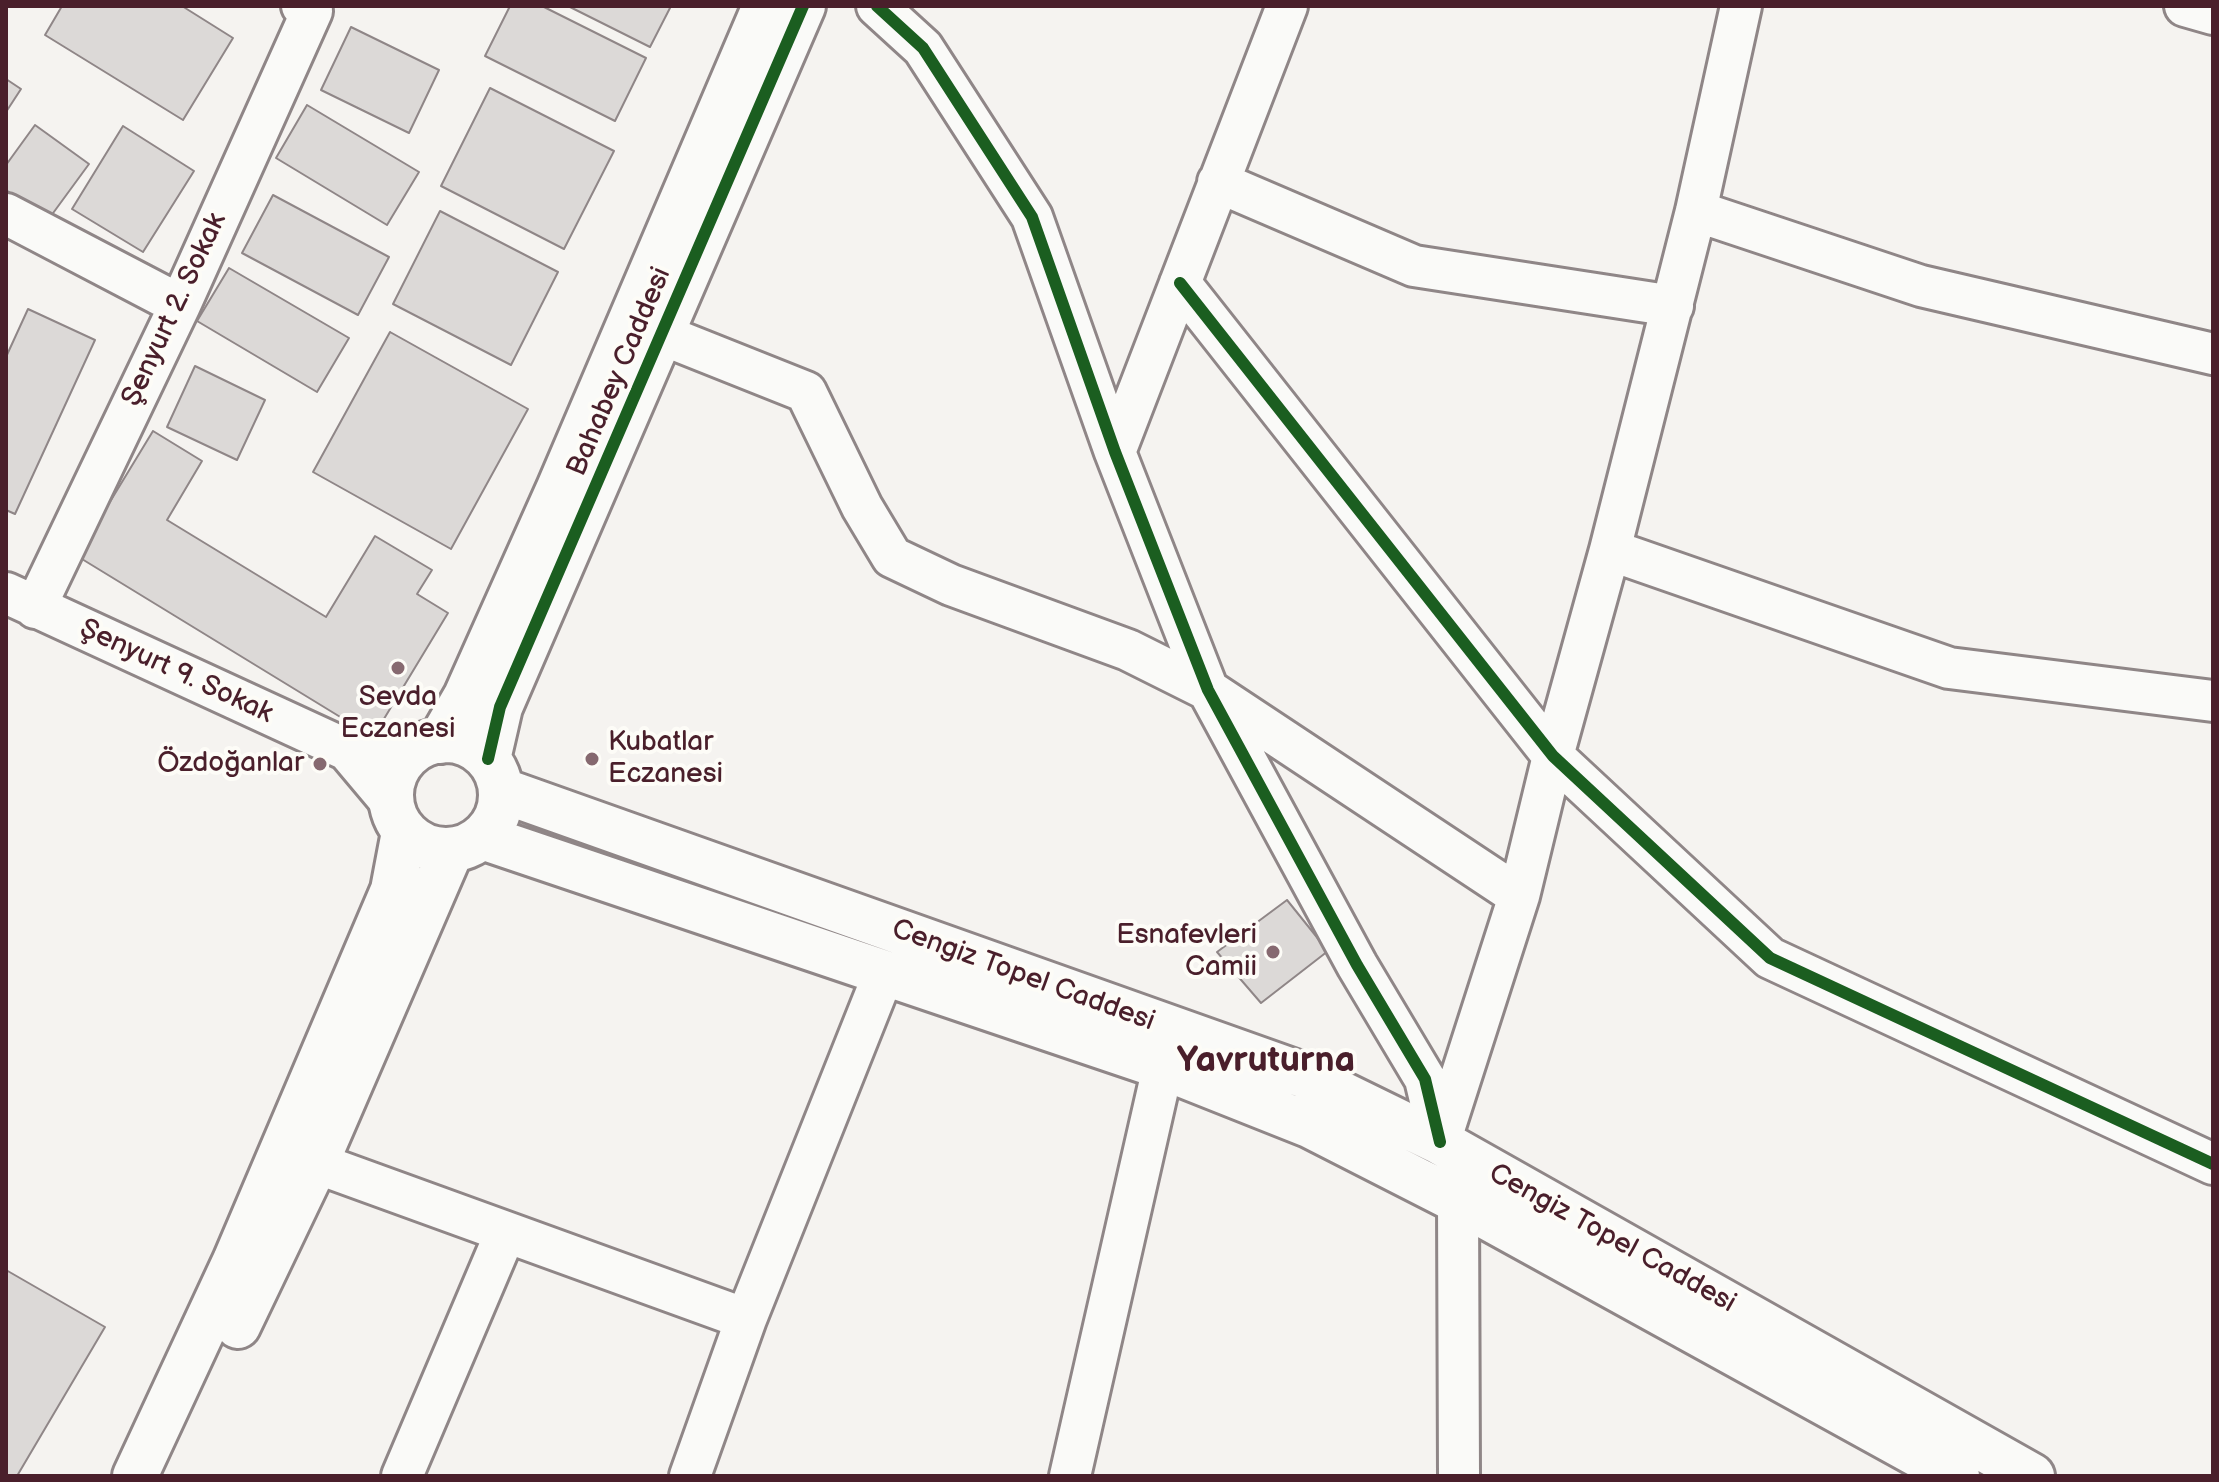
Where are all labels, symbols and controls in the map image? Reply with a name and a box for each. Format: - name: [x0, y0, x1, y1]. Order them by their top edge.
- street label: Şenyurt 2. Sokak: [116, 208, 234, 412]
- street label: Bahabey Caddesi: [561, 263, 679, 481]
- street label: Şenyurt 9. Sokak: [74, 613, 278, 731]
- marker: Sevda Eczanesi: [389, 659, 407, 677]
- place label: Sevda Eczanesi: [340, 681, 456, 747]
- place label: Kubatlar Eczanesi: [608, 726, 723, 792]
- place label: Özdoğanlar: [157, 747, 304, 781]
- marker: Kubatlar Eczanesi: [583, 750, 601, 768]
- marker: Özdoğanlar: [311, 755, 329, 773]
- street label: Cengiz Topel Caddesi: [887, 913, 1159, 1039]
- place label: Esnafevleri Camii: [1116, 919, 1257, 985]
- marker: Esnafevleri Camii: [1264, 943, 1282, 961]
- district label: Yavruturna: [1177, 1040, 1355, 1084]
- street label: Cengiz Topel Caddesi: [1483, 1157, 1741, 1321]

